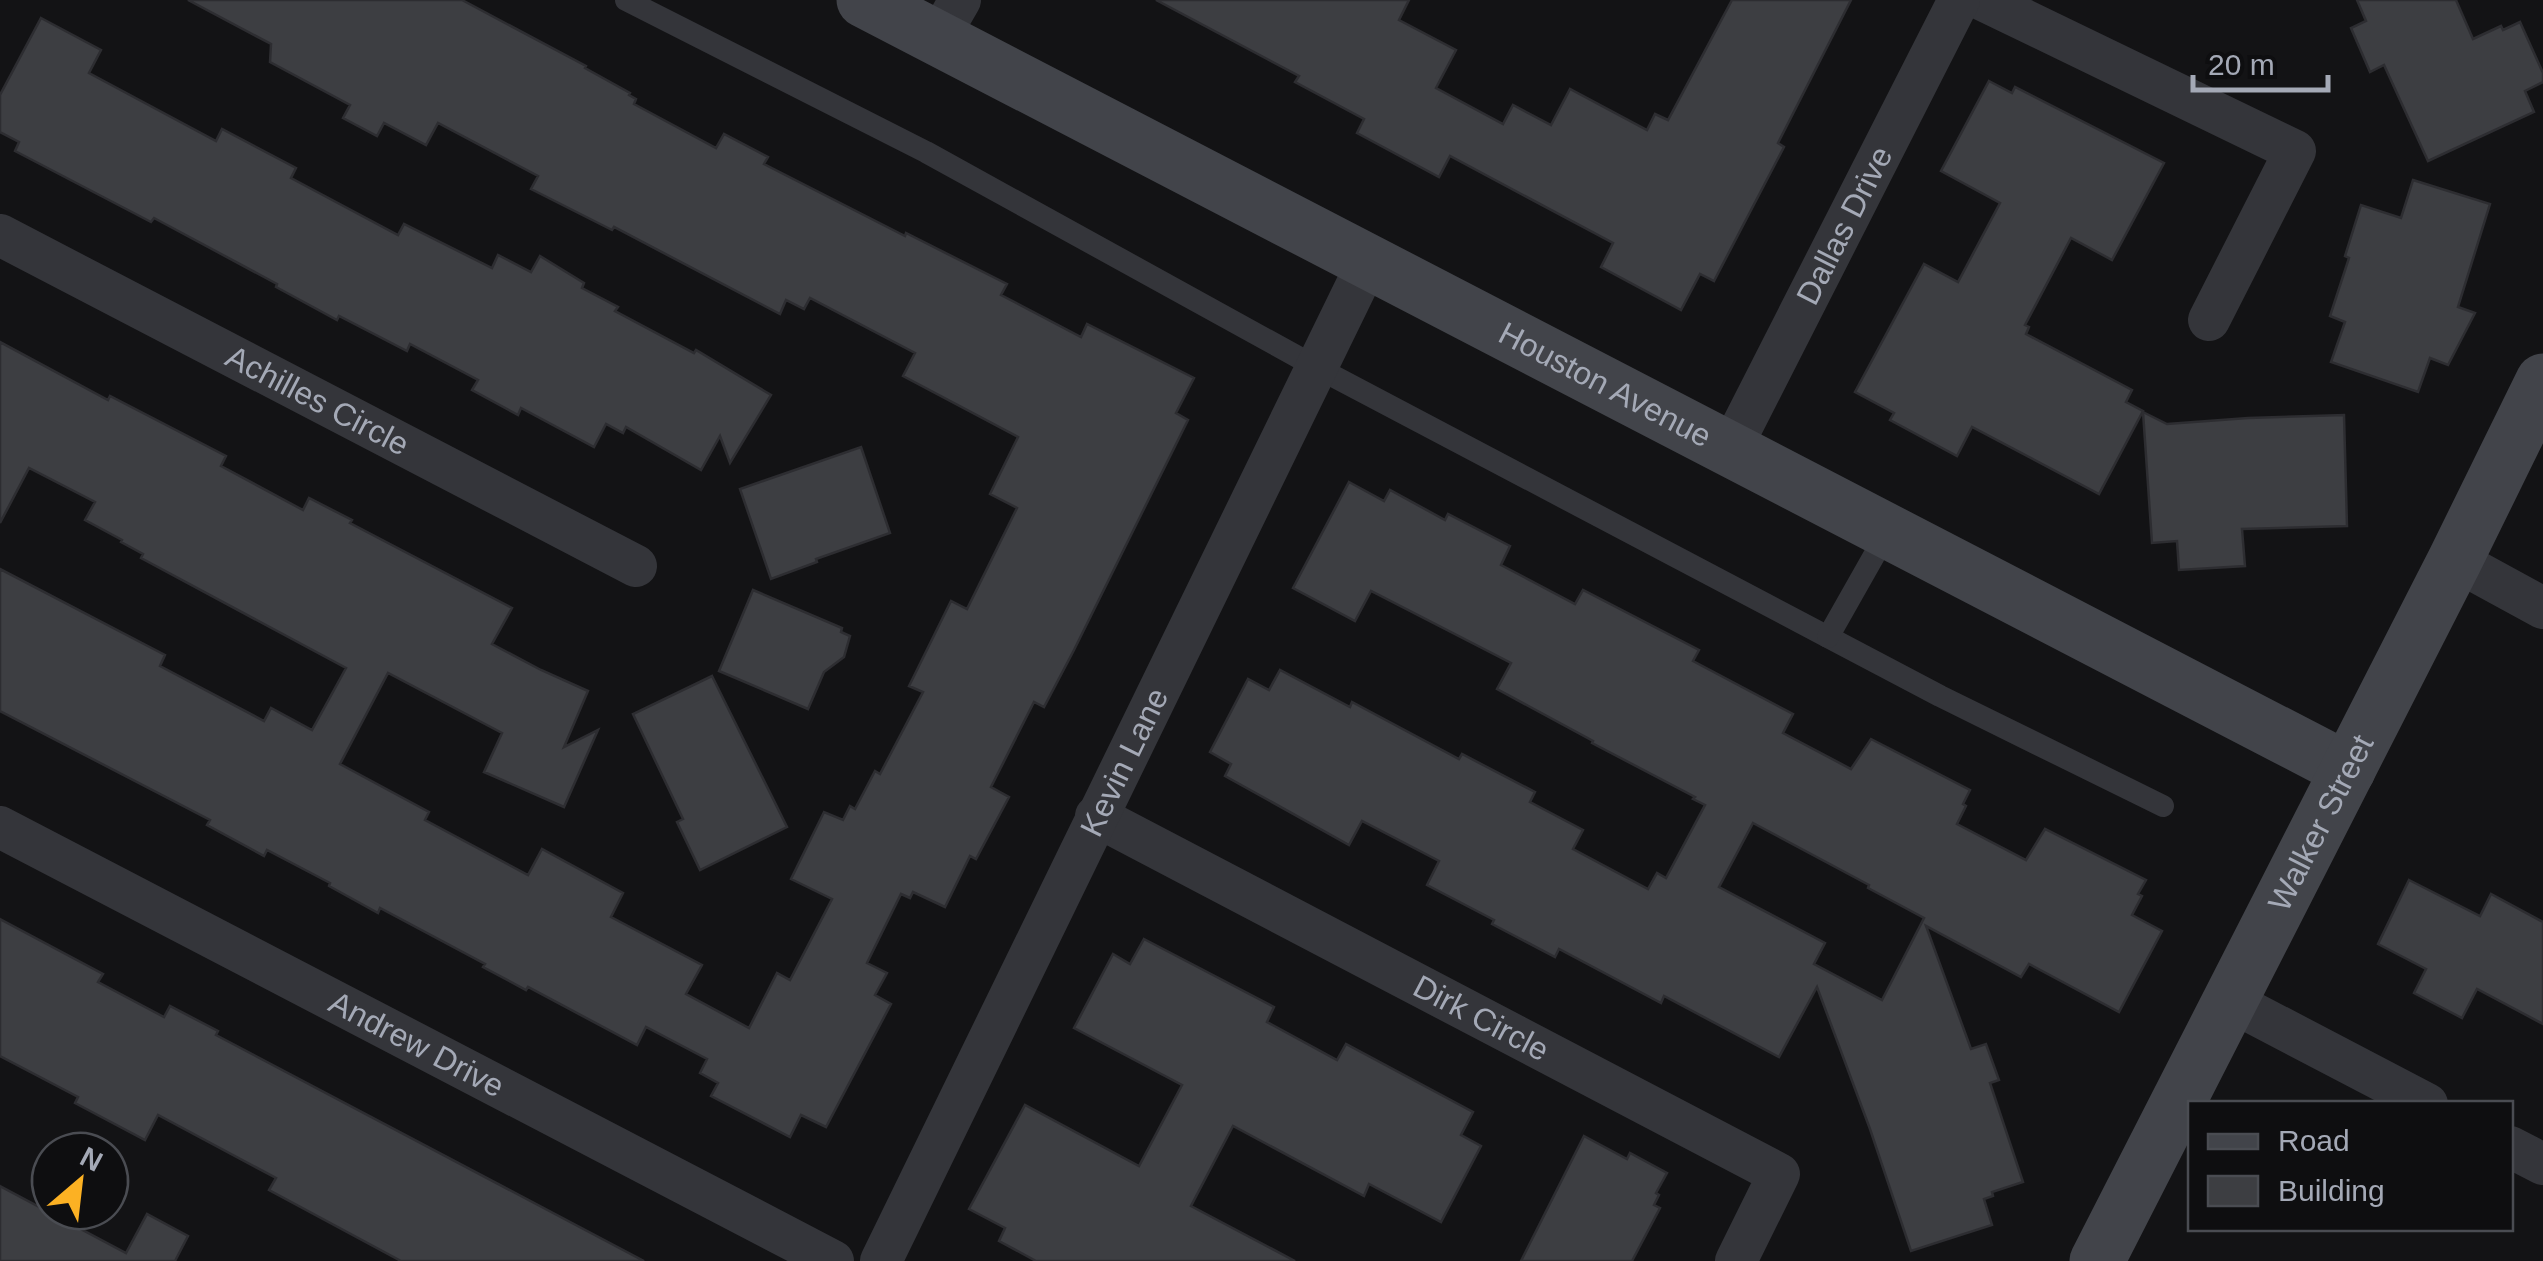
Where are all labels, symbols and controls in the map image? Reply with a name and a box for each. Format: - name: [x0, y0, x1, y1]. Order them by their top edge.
- scale bar: [2193, 30, 2328, 92]
- text: 20 m: [2208, 48, 2275, 81]
- street label: Dallas Drive: [1789, 140, 1899, 310]
- street label: Houston Avenue: [1493, 315, 1717, 454]
- street label: Achilles Circle: [220, 338, 415, 463]
- street label: Kevin Lane: [1073, 682, 1175, 842]
- street label: Walker Street: [2261, 729, 2381, 917]
- street label: Dirk Circle: [1408, 968, 1555, 1068]
- street label: Andrew Drive: [323, 984, 510, 1105]
- legend: [2188, 1101, 2513, 1231]
- text: Road: [2278, 1124, 2350, 1157]
- north arrow: [30, 1131, 130, 1231]
- text: N: [75, 1141, 108, 1178]
- text: Building: [2278, 1174, 2385, 1207]

